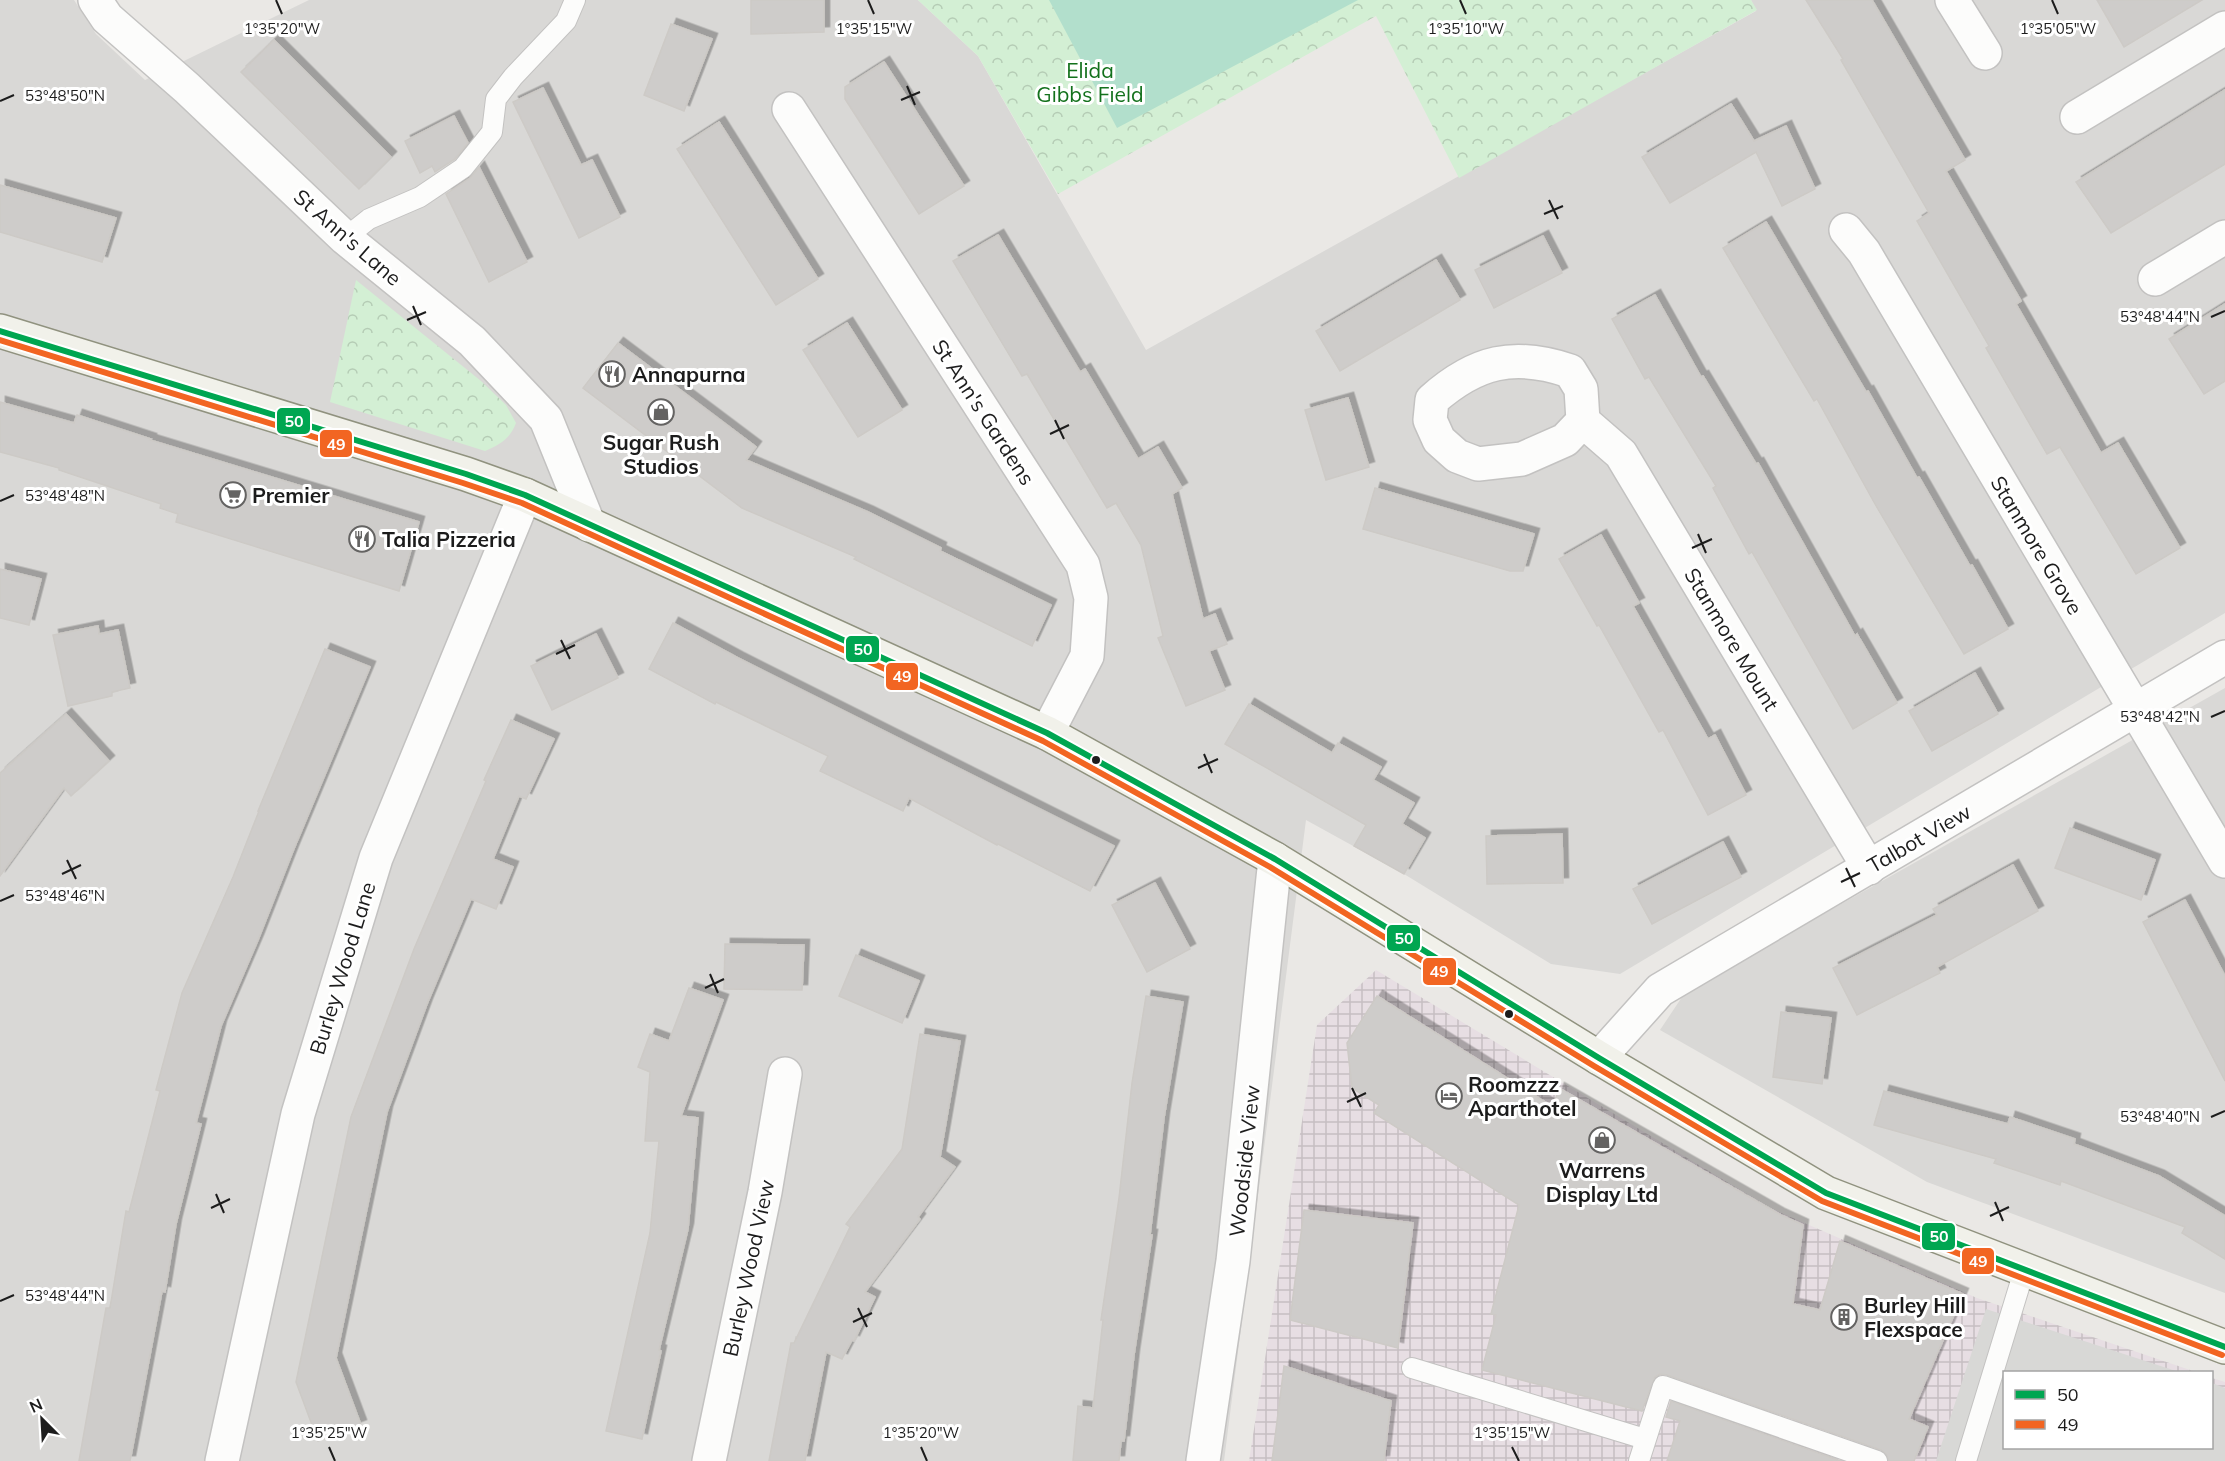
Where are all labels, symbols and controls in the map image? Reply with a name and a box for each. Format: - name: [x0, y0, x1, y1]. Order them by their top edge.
- text: 1°35'20"W: [244, 19, 321, 38]
- text: 1°35'15"W: [836, 19, 913, 38]
- text: 1°35'10"W: [1428, 19, 1505, 38]
- text: 1°35'05"W: [2020, 19, 2097, 38]
- park label: Elida Gibbs Field: [1036, 57, 1144, 107]
- text: 53°48'50"N: [25, 86, 105, 105]
- street label: St Ann's Lane: [289, 183, 407, 291]
- text: 53°48'44"N: [2120, 307, 2200, 326]
- street label: St Ann's Gardens: [927, 334, 1041, 490]
- restaurant icon: Annapurna: [597, 359, 627, 389]
- place label: Annapurna: [632, 361, 746, 387]
- shop icon: Sugar Rush Studios: [646, 397, 676, 427]
- line badge: 50: [276, 407, 311, 435]
- text: 50: [284, 411, 304, 431]
- line badge: 49: [319, 429, 353, 458]
- place label: Sugar Rush Studios: [603, 429, 719, 479]
- text: 49: [326, 434, 346, 454]
- street label: Stanmore Grove: [1985, 471, 2089, 619]
- supermarket icon: Premier: [218, 480, 248, 510]
- place label: Premier: [252, 482, 330, 508]
- text: 53°48'48"N: [25, 486, 105, 505]
- restaurant icon: Talia Pizzeria: [347, 524, 377, 554]
- place label: Talia Pizzeria: [382, 526, 516, 552]
- street label: Stanmore Mount: [1679, 563, 1785, 715]
- line badge: 50: [845, 635, 880, 663]
- text: 50: [853, 639, 873, 659]
- line badge: 49: [885, 662, 919, 691]
- text: 49: [892, 666, 912, 686]
- text: 53°48'42"N: [2120, 707, 2200, 726]
- unlabelled marker: [1090, 754, 1102, 766]
- street label: Talbot View: [1863, 798, 1975, 878]
- street label: Burley Wood Lane: [303, 879, 381, 1057]
- text: 53°48'46"N: [25, 886, 105, 905]
- line badge: 50: [1386, 924, 1421, 952]
- text: 50: [1394, 928, 1414, 948]
- line badge: 49: [1422, 957, 1457, 986]
- text: 49: [1429, 961, 1449, 981]
- unlabelled marker: [1503, 1008, 1515, 1020]
- place label: Roomzzz Aparthotel: [1468, 1071, 1576, 1121]
- hotel icon: Roomzzz Aparthotel: [1434, 1081, 1464, 1111]
- street label: Woodside View: [1223, 1084, 1265, 1238]
- text: 53°48'40"N: [2120, 1107, 2200, 1126]
- shop icon: Warrens Display Ltd: [1587, 1125, 1617, 1155]
- place label: Warrens Display Ltd: [1546, 1157, 1658, 1207]
- street label: Burley Wood View: [717, 1177, 779, 1359]
- line badge: 50: [1921, 1222, 1956, 1251]
- text: 50: [1929, 1226, 1949, 1246]
- line badge: 49: [1961, 1247, 1995, 1275]
- text: 49: [1968, 1251, 1988, 1271]
- text: 53°48'44"N: [25, 1286, 105, 1305]
- place label: Burley Hill Flexspace: [1864, 1292, 1966, 1342]
- building icon: Burley Hill Flexspace: [1829, 1302, 1859, 1332]
- legend: [2003, 1371, 2213, 1449]
- text: 50: [2057, 1383, 2079, 1406]
- north arrow: [12, 1389, 72, 1449]
- text: N: [26, 1394, 45, 1417]
- text: 49: [2057, 1413, 2079, 1436]
- text: 1°35'25"W: [291, 1423, 368, 1442]
- text: 1°35'20"W: [883, 1423, 960, 1442]
- text: 1°35'15"W: [1474, 1423, 1551, 1442]

